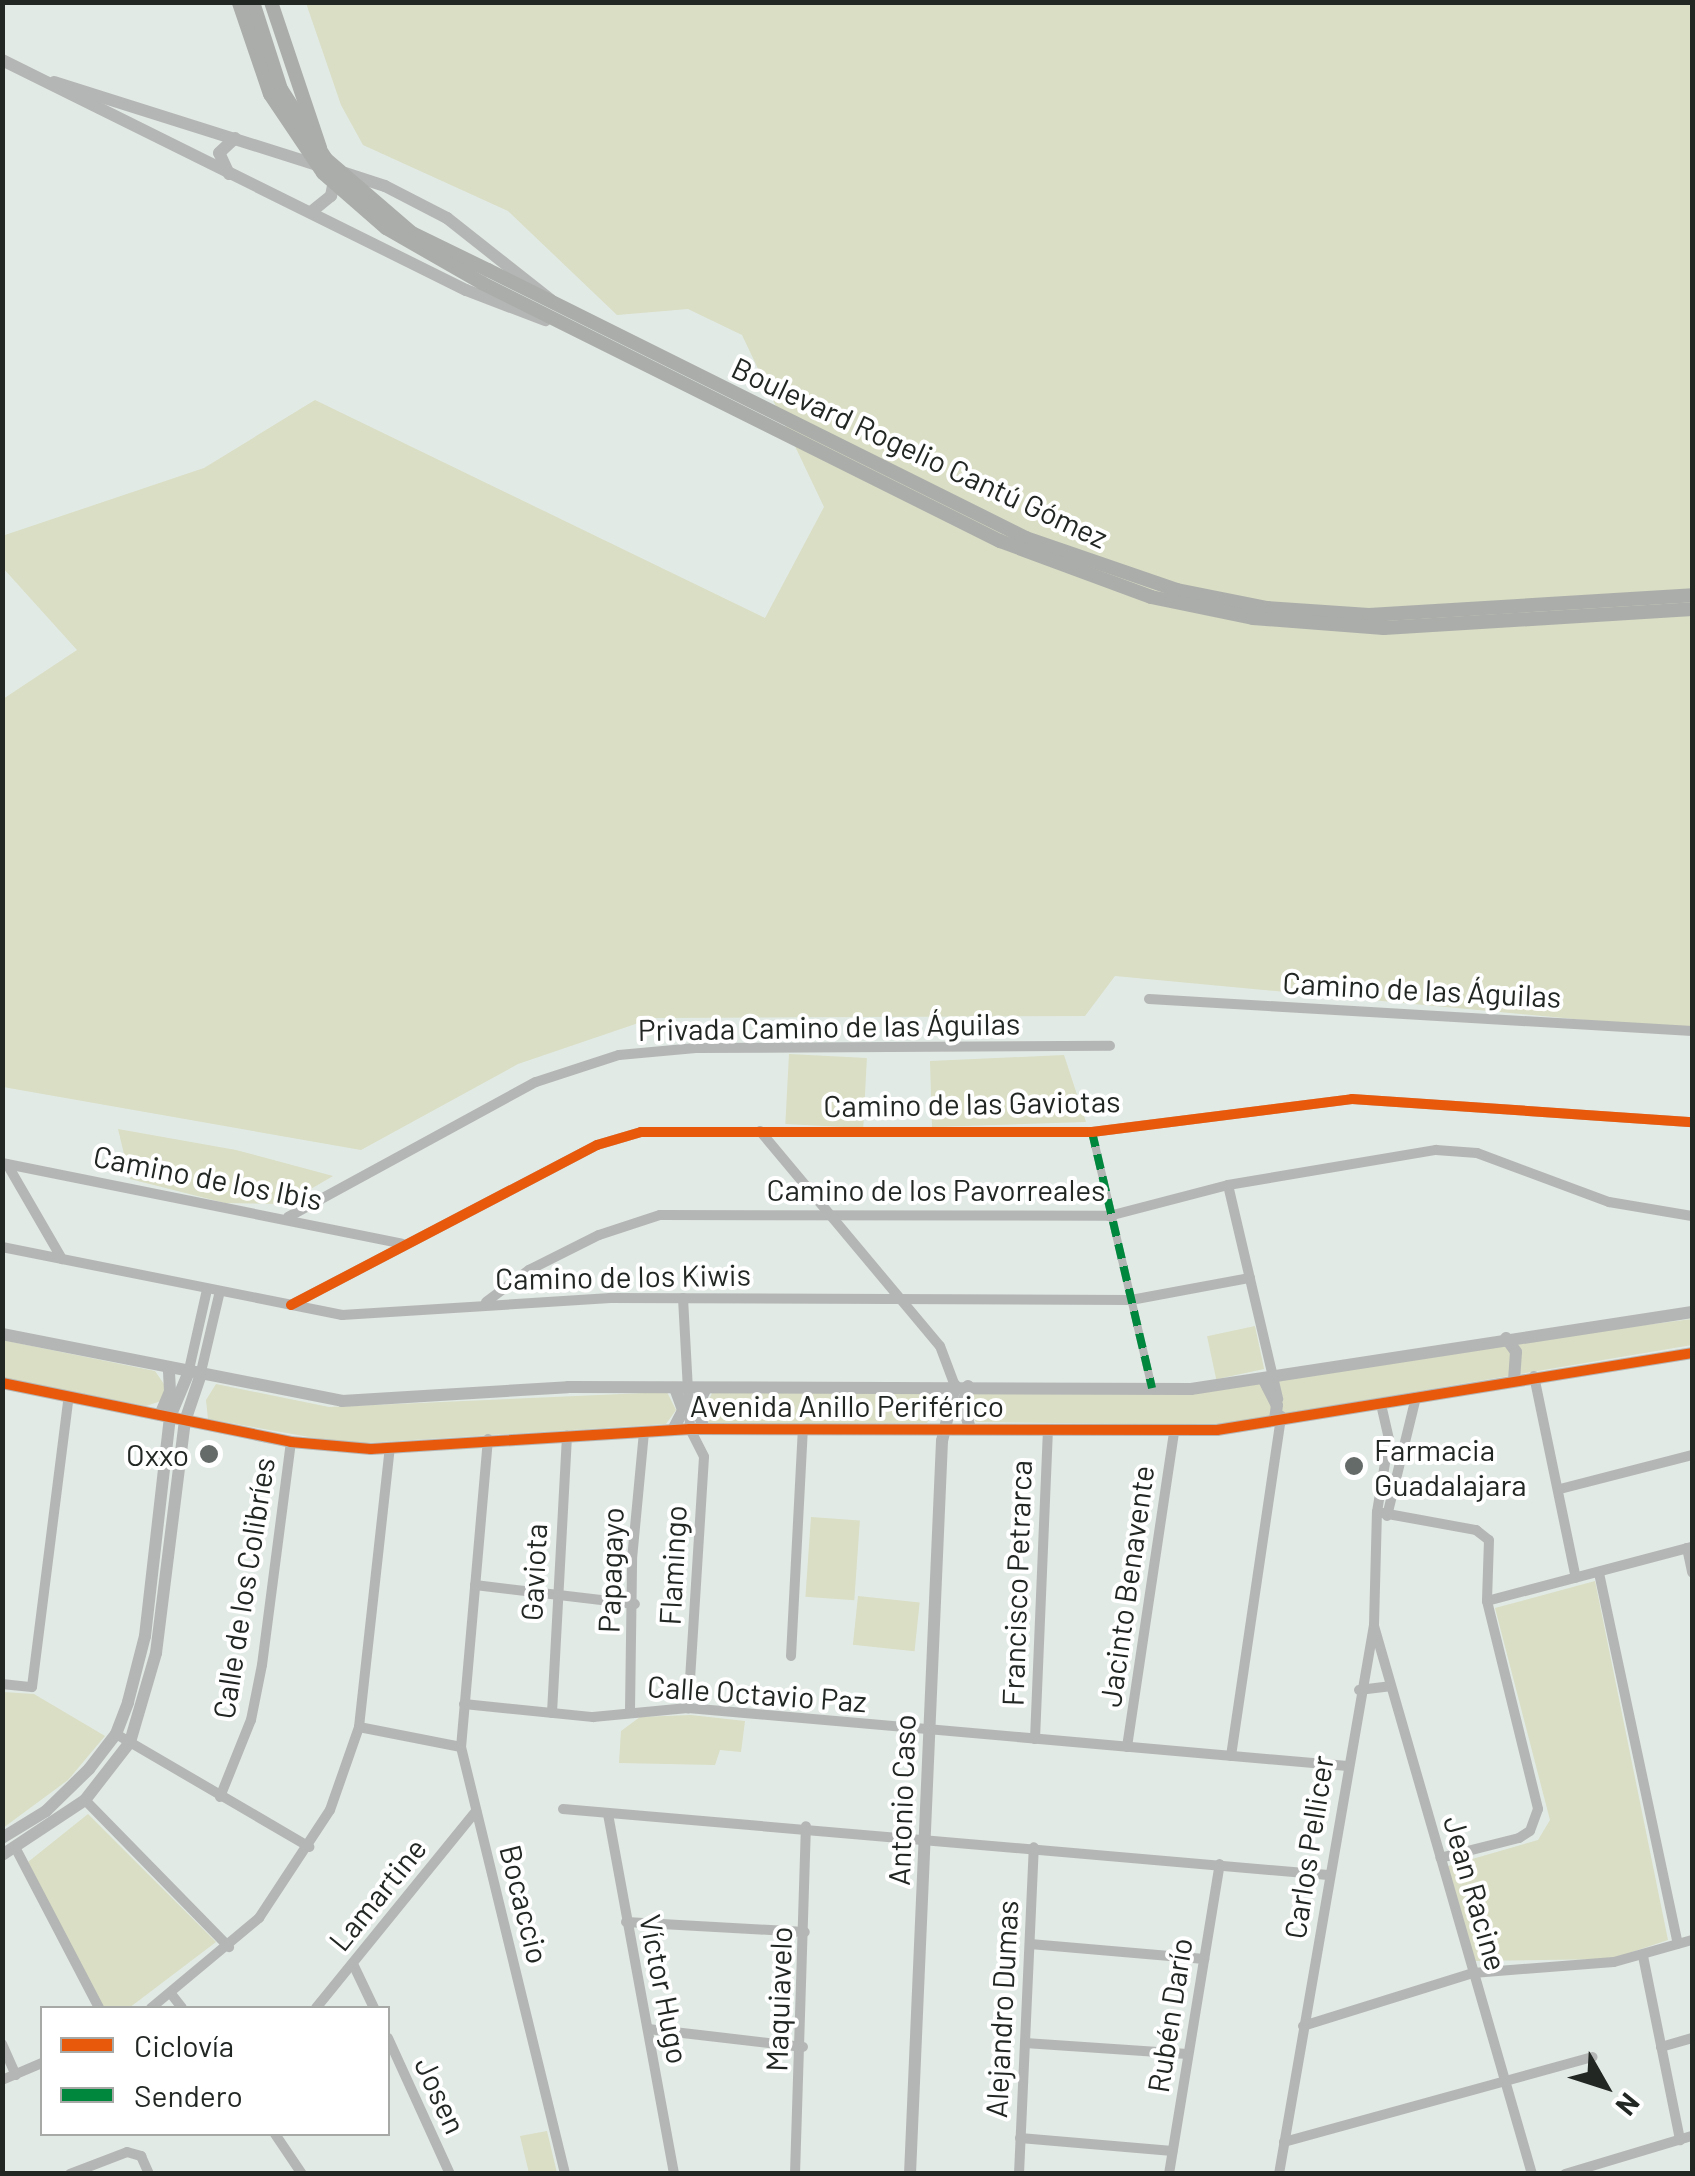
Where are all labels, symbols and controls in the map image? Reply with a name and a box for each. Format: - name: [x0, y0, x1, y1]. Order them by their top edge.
- street label: Boulevard Rogelio Cantú Gómez: [726, 349, 1114, 555]
- street label: Camino de las Águilas: [1282, 964, 1562, 1014]
- street label: Privada Camino de las Águilas: [637, 1005, 1021, 1047]
- street label: Camino de las Gaviotas: [823, 1082, 1121, 1124]
- street label: Camino de los Ibis: [91, 1137, 325, 1217]
- street label: Camino de los Pavorreales: [767, 1171, 1105, 1207]
- street label: Camino de los Kiwis: [495, 1256, 751, 1296]
- street label: Avenida Anillo Periférico: [690, 1387, 1004, 1423]
- place label: Farmacia Guadalajara: [1374, 1431, 1527, 1502]
- place label: Oxxo: [126, 1436, 189, 1472]
- marker: Oxxo: [198, 1443, 220, 1465]
- street label: Calle de los Colibríes: [205, 1455, 281, 1721]
- marker: Farmacia Guadalajara: [1343, 1455, 1365, 1477]
- street label: Francisco Petrarca: [994, 1459, 1038, 1707]
- street label: Jacinto Benavente: [1091, 1463, 1161, 1709]
- street label: Flamingo: [651, 1504, 693, 1626]
- street label: Papagayo: [590, 1507, 630, 1633]
- street label: Gaviota: [512, 1522, 554, 1622]
- street label: Calle Octavio Paz: [646, 1667, 868, 1719]
- street label: Antonio Caso: [880, 1714, 922, 1886]
- street label: Carlos Pellicer: [1276, 1753, 1340, 1941]
- street label: Jean Racine: [1437, 1811, 1515, 1975]
- street label: Lamartine: [321, 1830, 433, 1958]
- street label: Bocaccio: [493, 1841, 557, 1967]
- street label: Alejandro Dumas: [977, 1899, 1025, 2119]
- street label: Víctor Hugo: [633, 1911, 697, 2067]
- street label: Maquiavelo: [757, 1926, 799, 2072]
- street label: Rubén Darío: [1139, 1935, 1199, 2095]
- legend: [40, 2006, 390, 2136]
- text: Ciclovía: [134, 2027, 234, 2063]
- north arrow: [1555, 2036, 1655, 2136]
- street label: Josen: [408, 2051, 474, 2139]
- text: Sendero: [134, 2077, 243, 2113]
- text: N: [1609, 2087, 1647, 2123]

